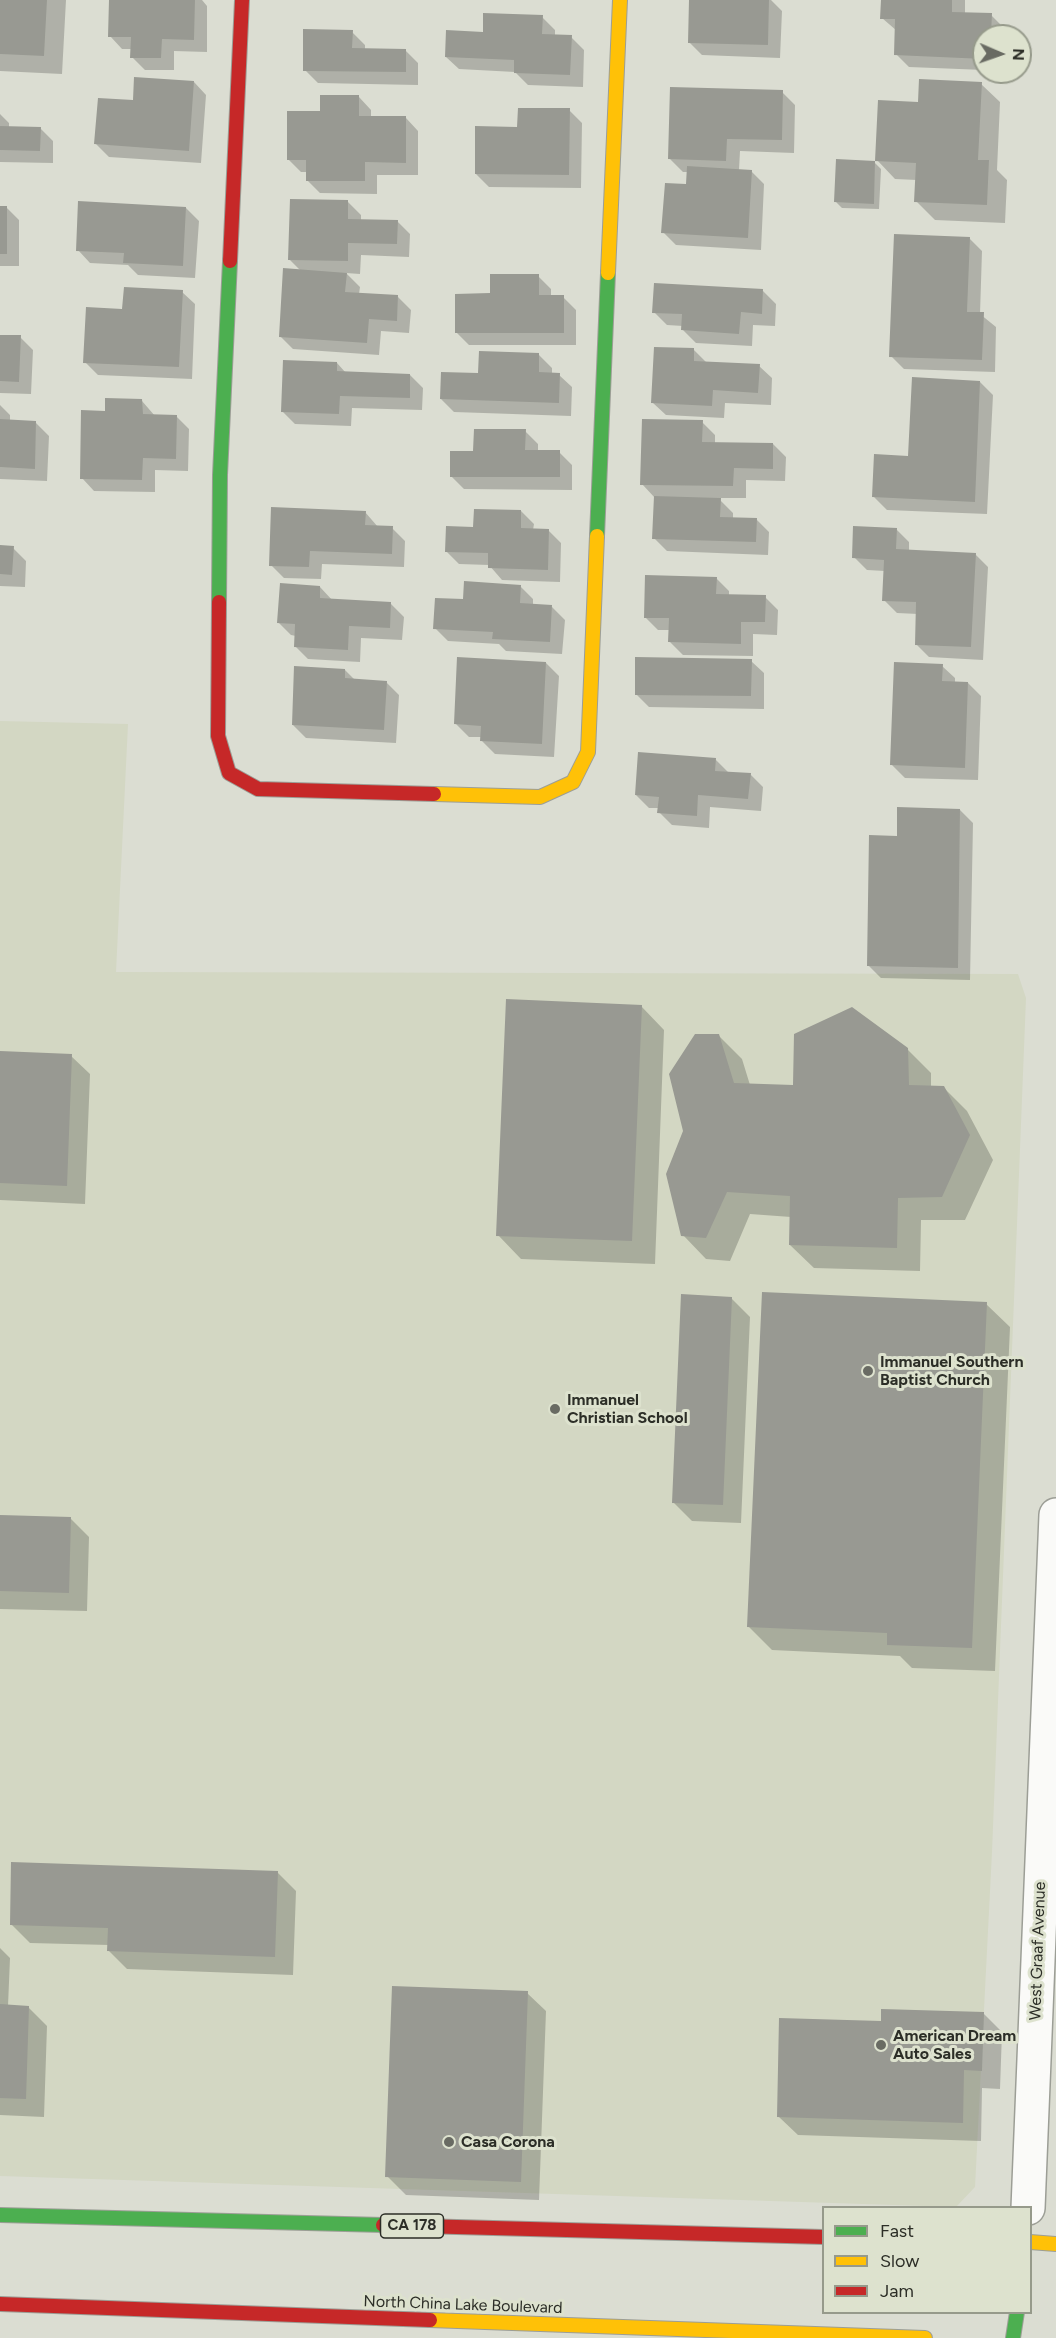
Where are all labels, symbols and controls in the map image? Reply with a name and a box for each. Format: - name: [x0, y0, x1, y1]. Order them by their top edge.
- north arrow: [972, 24, 1032, 84]
- text: N: [1009, 48, 1028, 61]
- place label: Immanuel Southern Baptist Church: [880, 1352, 1024, 1390]
- marker: Immanuel Southern Baptist Church: [861, 1364, 875, 1378]
- place label: Immanuel Christian School: [567, 1390, 688, 1428]
- marker: Immanuel Christian School: [548, 1402, 562, 1416]
- street label: West Graaf Avenue: [1026, 1881, 1050, 2021]
- place label: American Dream Auto Sales: [893, 2026, 1016, 2064]
- marker: American Dream Auto Sales: [874, 2038, 888, 2052]
- place label: Casa Corona: [461, 2132, 555, 2152]
- marker: Casa Corona: [442, 2135, 456, 2149]
- legend: [822, 2206, 1032, 2314]
- road number: CA 178: [380, 2214, 444, 2238]
- text: Fast: [880, 2220, 914, 2242]
- text: Slow: [880, 2250, 919, 2272]
- text: Jam: [880, 2280, 914, 2302]
- street label: North China Lake Boulevard: [363, 2292, 563, 2318]

